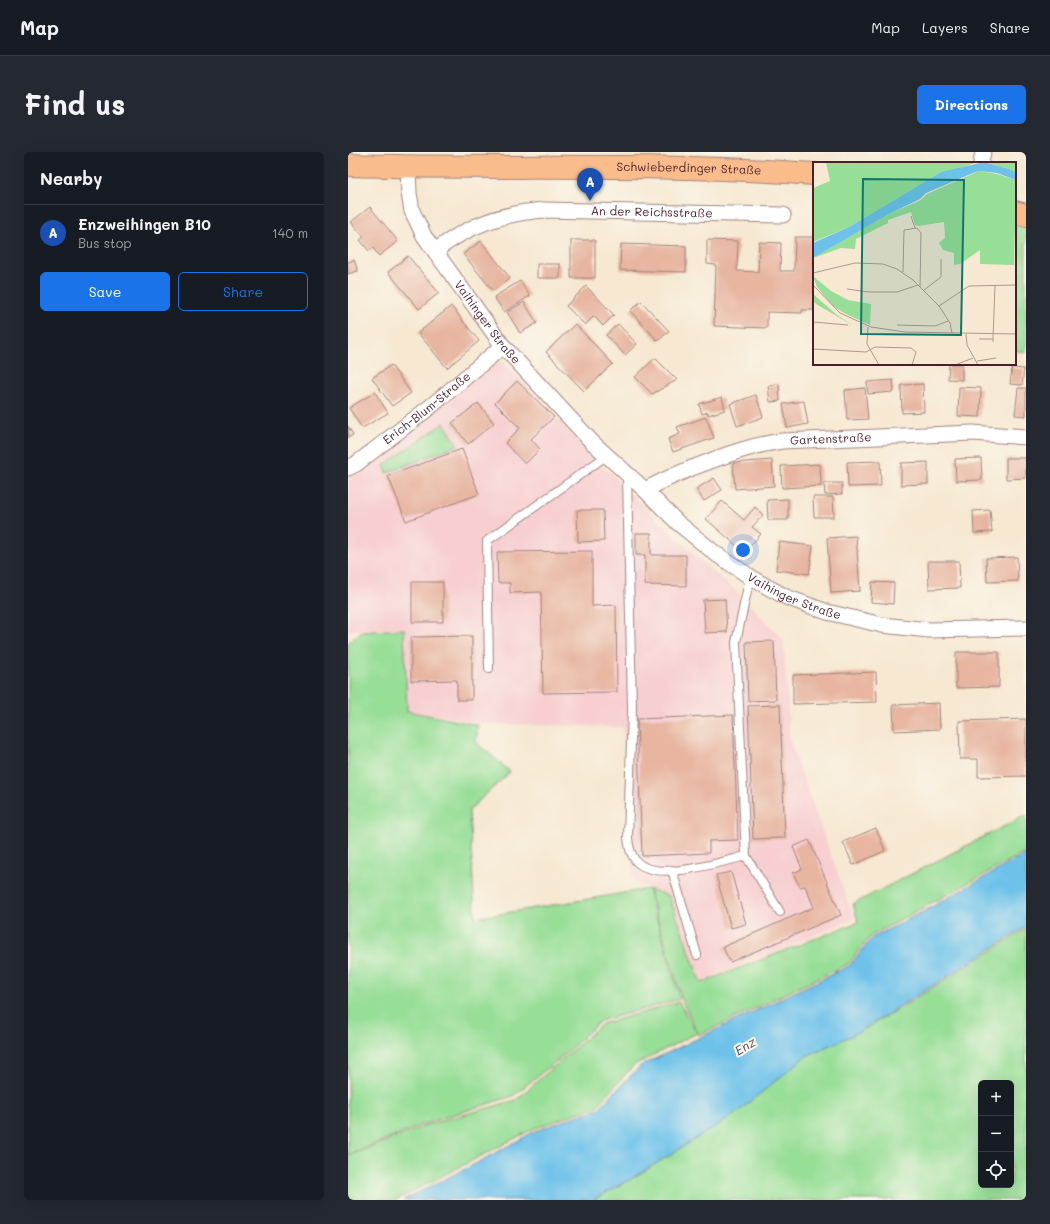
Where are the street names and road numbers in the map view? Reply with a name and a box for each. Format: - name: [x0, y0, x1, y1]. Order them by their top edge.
- street label: Schwieberdinger Straße: [616, 158, 762, 178]
- street label: An der Reichsstraße: [591, 202, 713, 221]
- street label: Vaihinger Straße: [451, 277, 525, 367]
- street label: Erich-Blum-Straße: [379, 368, 473, 447]
- street label: Gartenstraße: [790, 428, 872, 448]
- street label: Vaihinger Straße: [745, 568, 843, 622]

